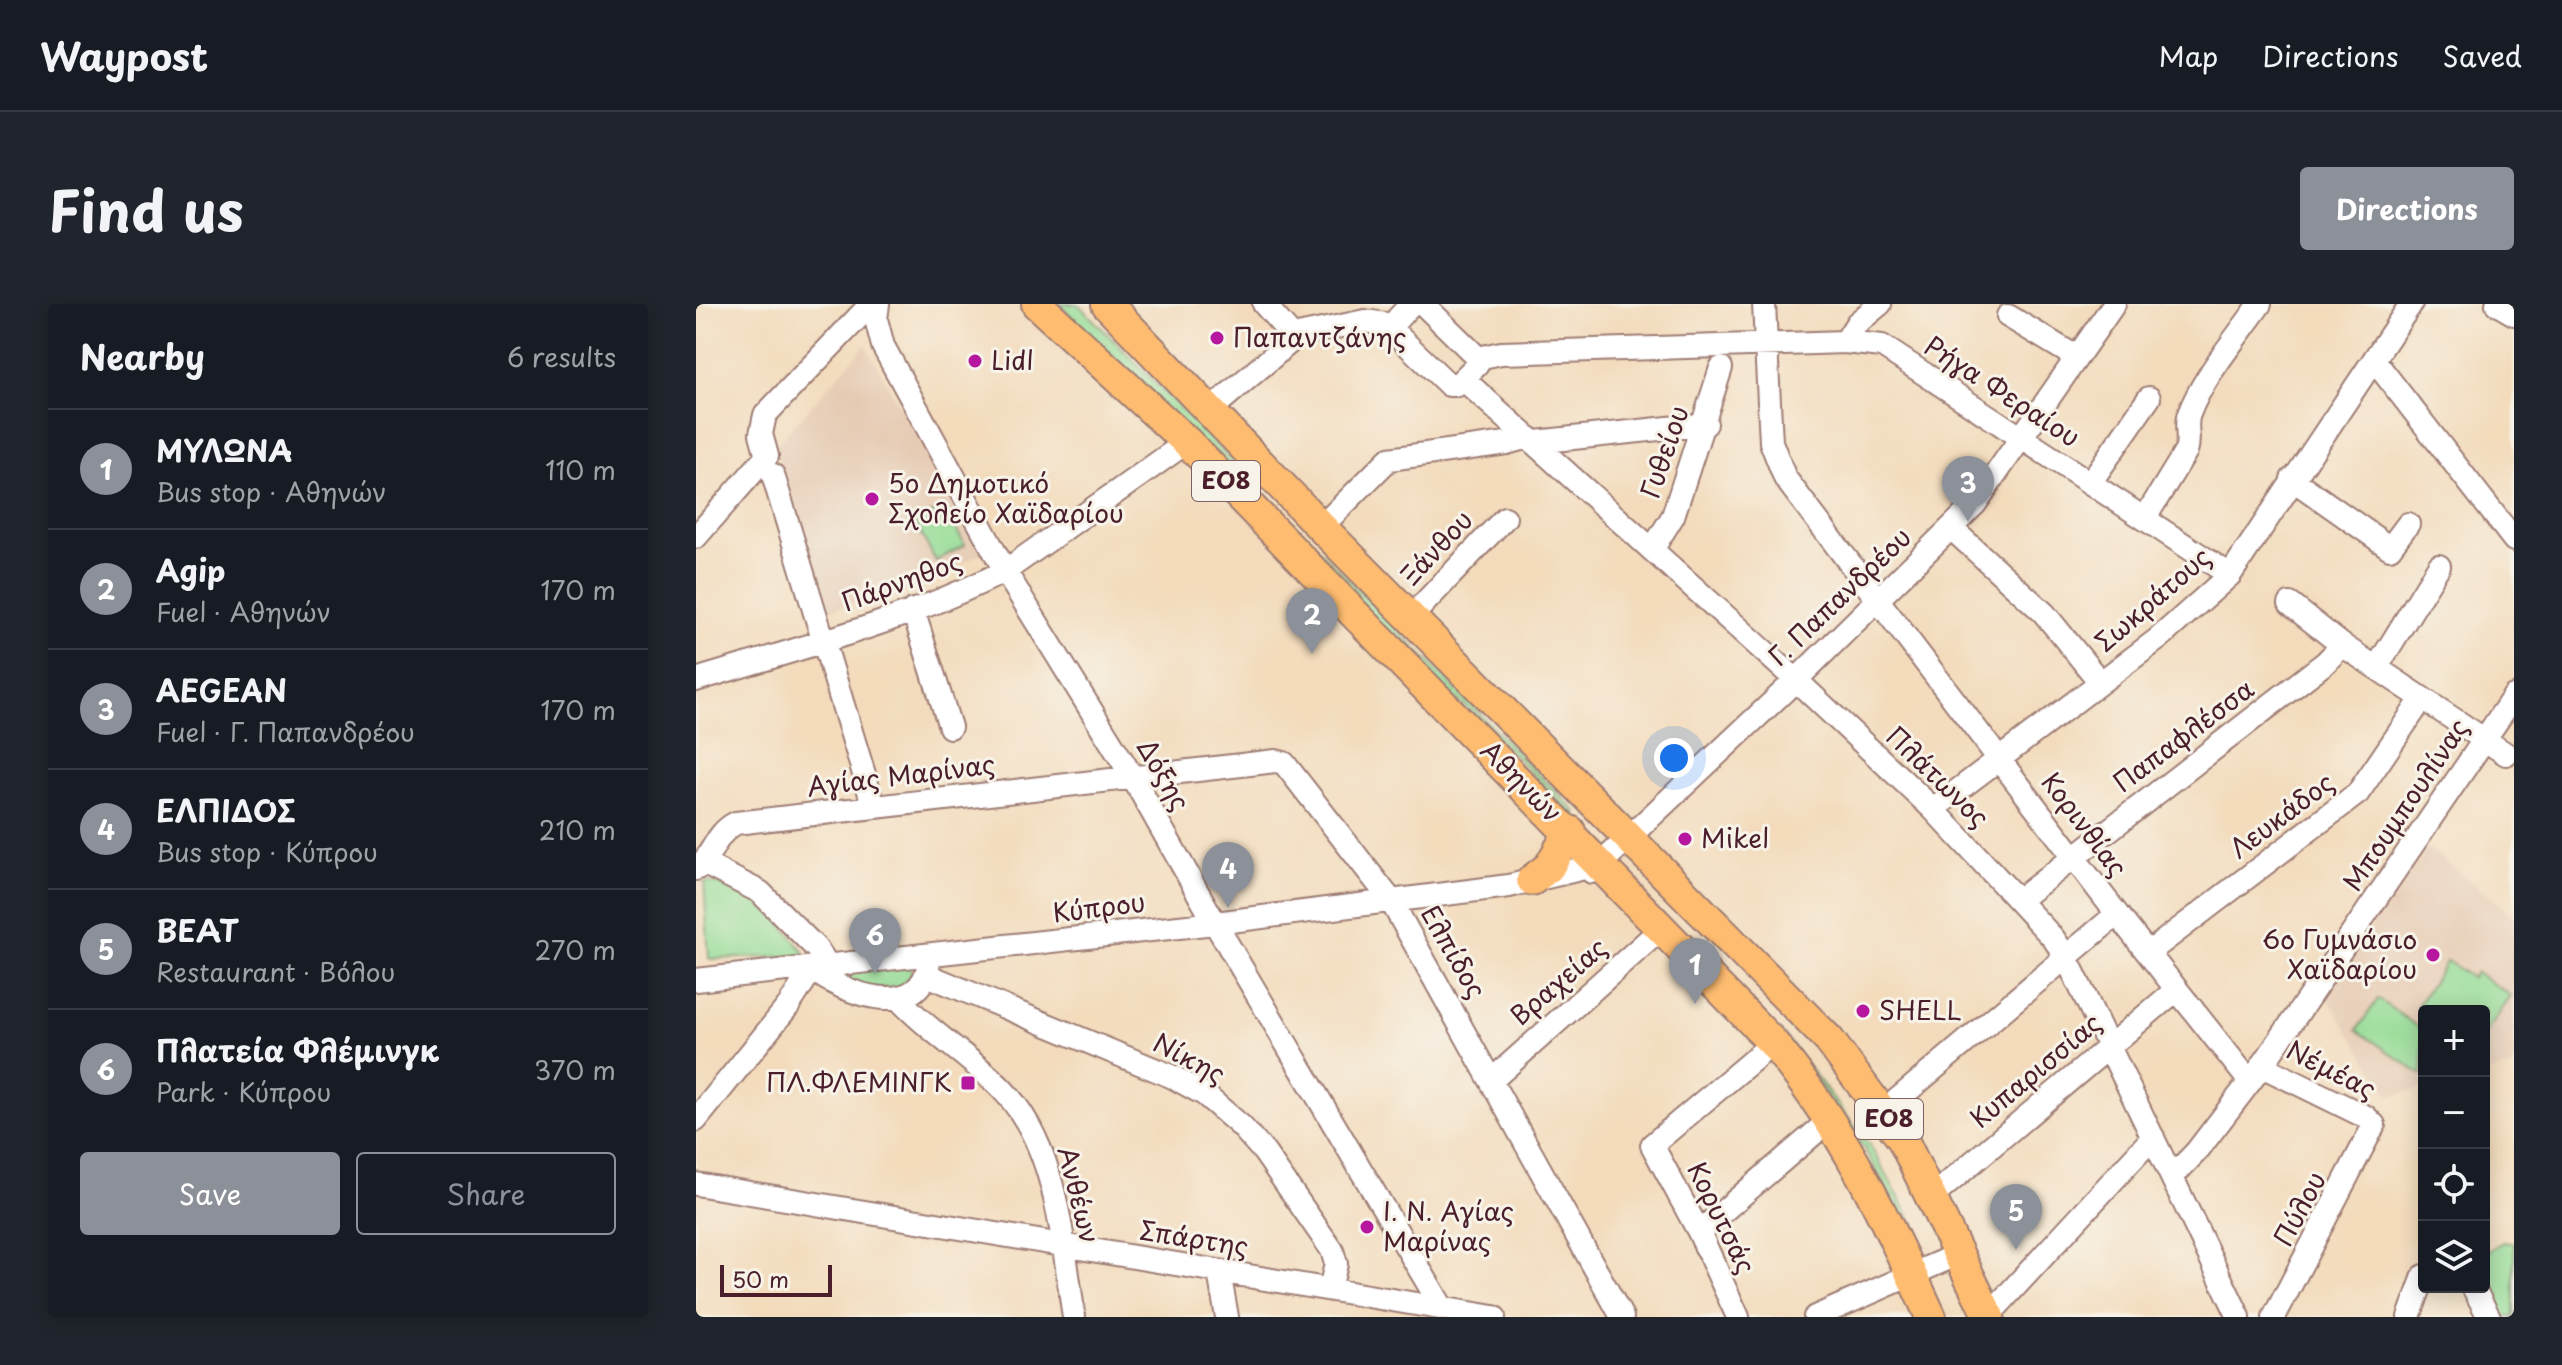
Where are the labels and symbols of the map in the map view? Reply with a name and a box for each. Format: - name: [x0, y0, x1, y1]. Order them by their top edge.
- place label: Παπαντζάνης: [1233, 317, 1406, 356]
- street label: Ρήγα Φεραίου: [1917, 326, 2088, 456]
- marker: Παπαντζάνης: [1208, 329, 1226, 347]
- place label: Lidl: [991, 340, 1034, 379]
- marker: Lidl: [966, 352, 984, 370]
- street label: Γυθείου: [1630, 400, 1698, 503]
- pin: 3: [1942, 456, 1994, 522]
- road number: ΕΟ8: [1192, 461, 1260, 501]
- place label: 5ο Δημοτικό Σχολείο Χαϊδαρίου: [888, 463, 1124, 532]
- marker: 5ο Δημοτικό Σχολείο Χαϊδαρίου: [863, 490, 881, 508]
- street label: Ξάνθου: [1391, 501, 1481, 593]
- street label: Γ. Παπανδρέου: [1759, 518, 1919, 674]
- street label: Σωκράτους: [2086, 537, 2219, 660]
- street label: Πάρνηθος: [836, 541, 967, 620]
- pin: 2: [1286, 588, 1338, 654]
- street label: Παπαφλέσσα: [2105, 669, 2262, 801]
- street label: Μπουμπουλίνας: [2332, 710, 2477, 898]
- street label: Πλάτωνος: [1877, 716, 1999, 835]
- street label: Δόξης: [1128, 731, 1200, 817]
- street label: Αθηνών: [1472, 731, 1572, 831]
- your location: [1654, 738, 1694, 778]
- street label: Αγίας Μαρίνας: [805, 744, 997, 805]
- street label: Λευκάδος: [2221, 763, 2341, 867]
- street label: Κορινθίας: [2033, 764, 2137, 885]
- place label: Mikel: [1701, 818, 1769, 857]
- marker: Mikel: [1676, 830, 1694, 848]
- pin: 4: [1202, 842, 1254, 908]
- street label: Κύπρου: [1050, 882, 1147, 932]
- street label: Ελπίδος: [1412, 897, 1497, 1005]
- pin: 6: [849, 908, 901, 974]
- place label: 6ο Γυμνάσιο Χαϊδαρίου: [2262, 919, 2417, 988]
- street label: Βραχείας: [1501, 928, 1615, 1034]
- pin: 1: [1669, 938, 1721, 1004]
- marker: 6ο Γυμνάσιο Χαϊδαρίου: [2424, 946, 2442, 964]
- place label: SHELL: [1879, 990, 1962, 1029]
- marker: SHELL: [1854, 1002, 1872, 1020]
- street label: Κυπαρισσίας: [1961, 1003, 2109, 1136]
- street label: Νίκης: [1147, 1023, 1233, 1093]
- street label: Νέμέας: [2280, 1029, 2383, 1108]
- place label: ΠΛ.ΦΛΕΜΙΝΓΚ: [766, 1062, 952, 1101]
- marker: ΠΛ.ΦΛΕΜΙΝΓΚ: [959, 1074, 977, 1092]
- road number: ΕΟ8: [1855, 1099, 1923, 1139]
- street label: Ανθέων: [1049, 1142, 1110, 1247]
- street label: Κορυτσάς: [1679, 1155, 1766, 1280]
- street label: Πύλου: [2263, 1164, 2335, 1253]
- pin: 5: [1990, 1184, 2042, 1250]
- place label: Ι. Ν. Αγίας Μαρίνας: [1383, 1191, 1514, 1260]
- street label: Σπάρτης: [1137, 1210, 1251, 1265]
- marker: Ι. Ν. Αγίας Μαρίνας: [1358, 1218, 1376, 1236]
- scale bar: [720, 1261, 832, 1297]

